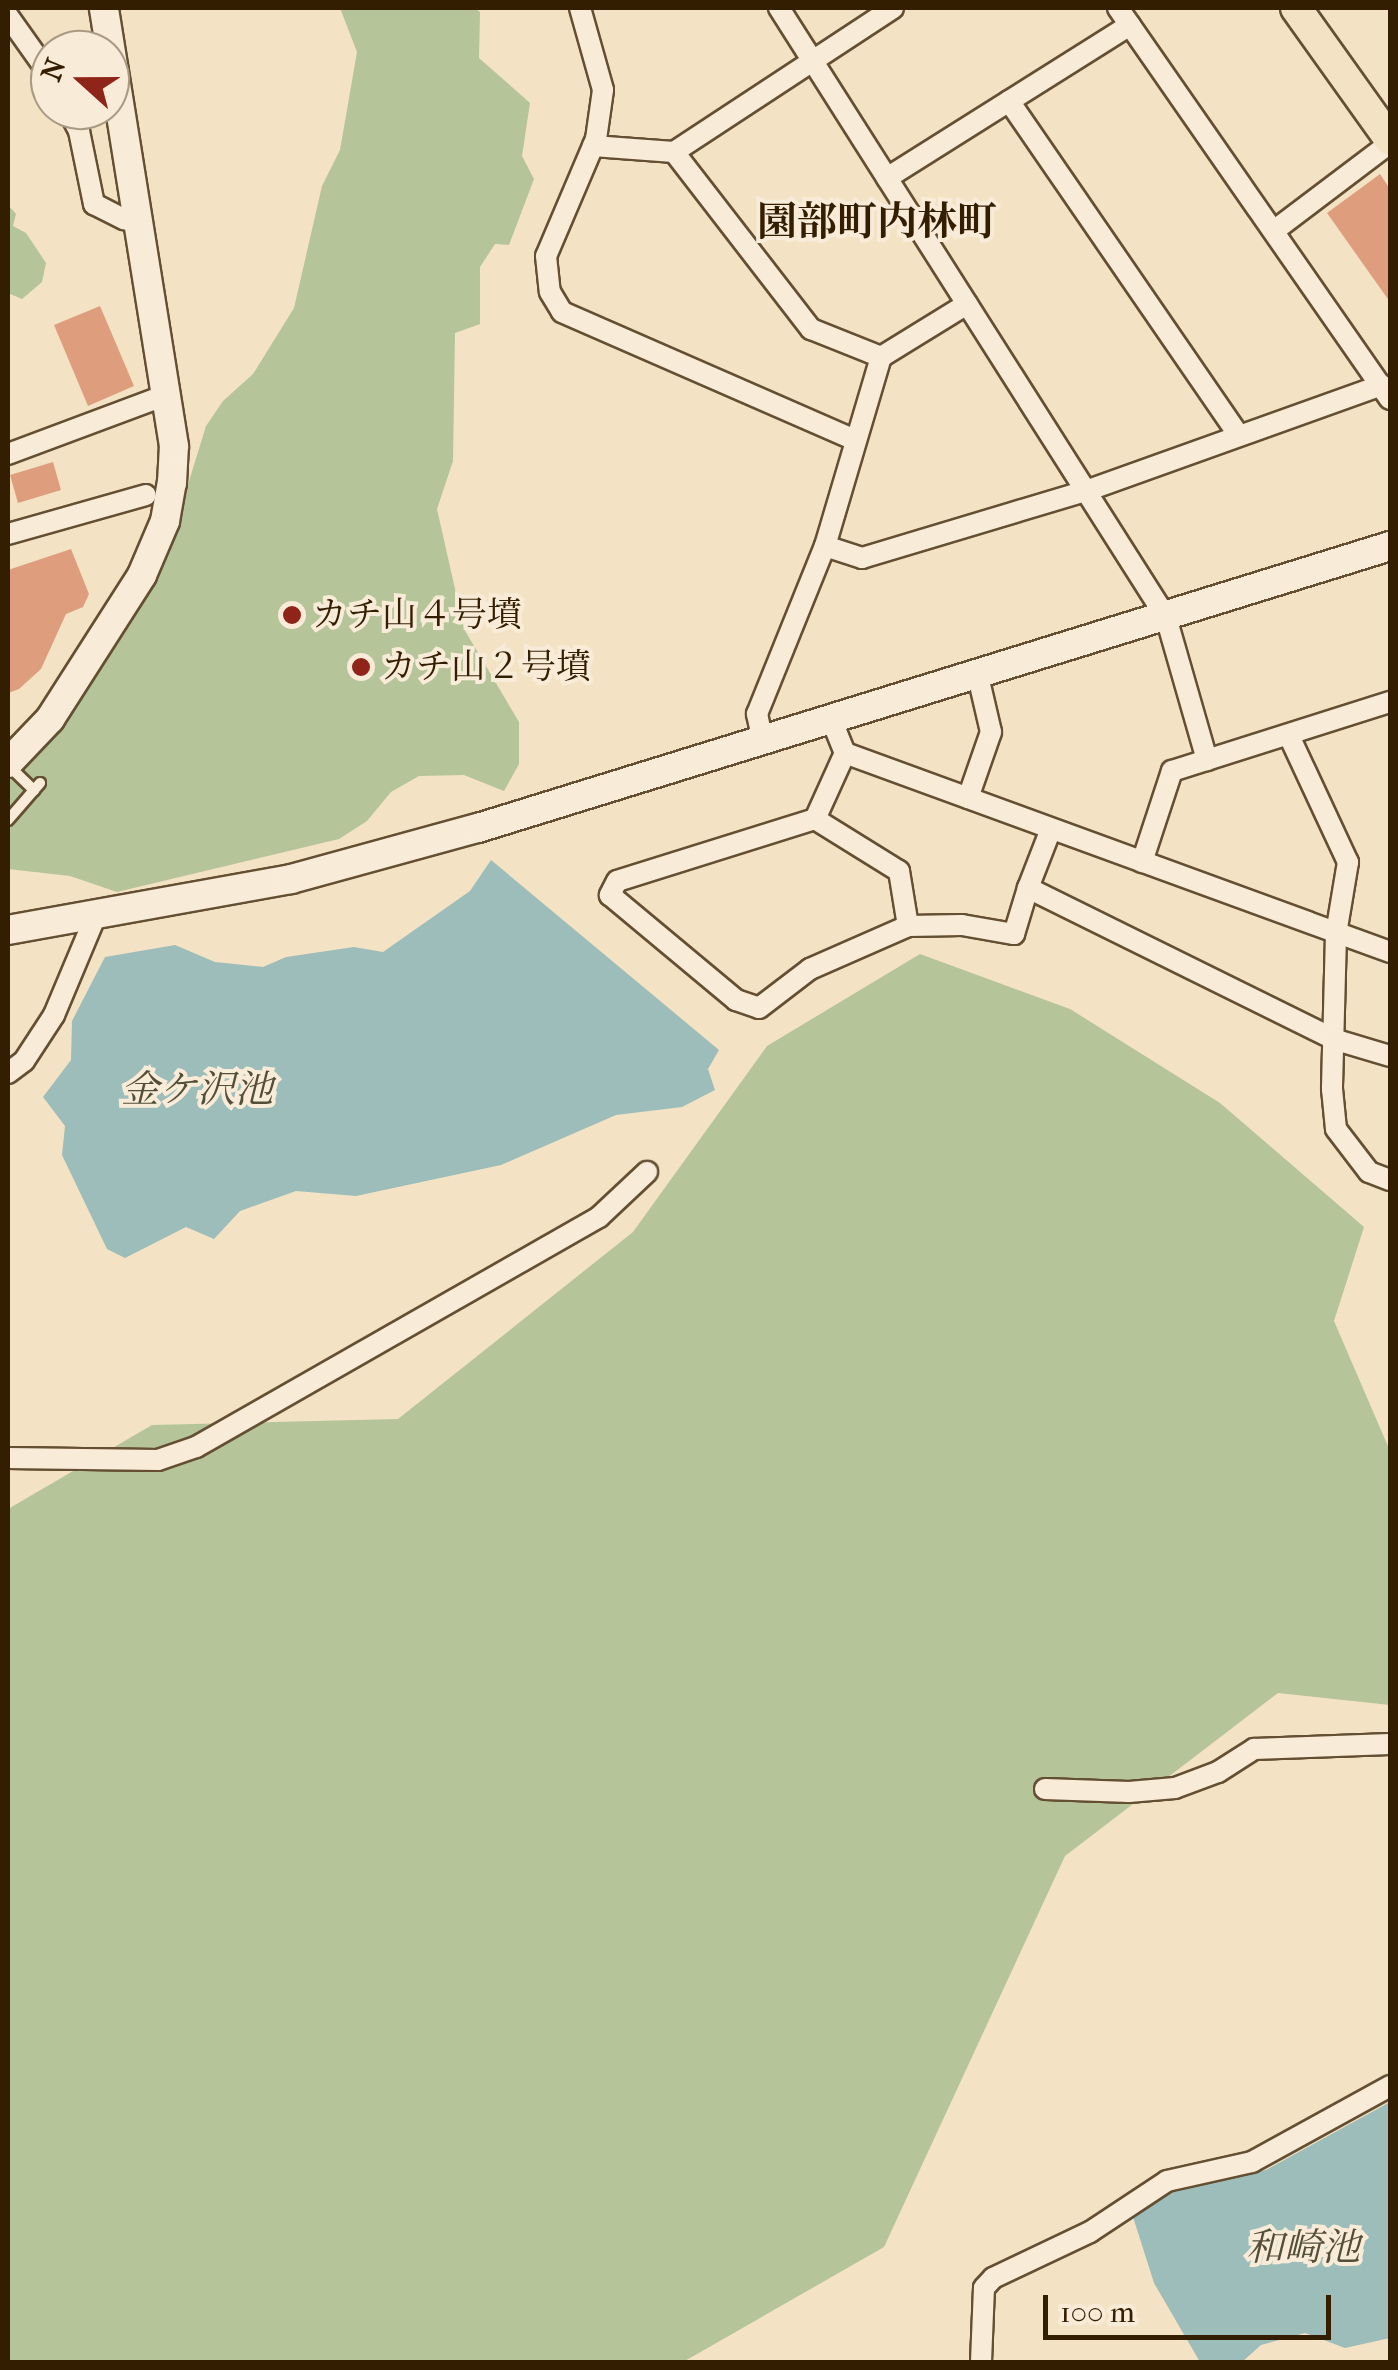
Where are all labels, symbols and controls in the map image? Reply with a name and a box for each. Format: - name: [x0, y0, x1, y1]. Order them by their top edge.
- north arrow: [30, 30, 130, 130]
- text: N: [34, 54, 73, 86]
- district label: 園部町内林町: [757, 198, 997, 246]
- place label: カチ山４号墳: [312, 594, 522, 636]
- marker: カチ山４号墳: [281, 604, 303, 626]
- place label: カチ山２号墳: [381, 646, 591, 688]
- marker: カチ山２号墳: [350, 656, 372, 678]
- water label: 金ケ沢池: [121, 1067, 273, 1113]
- water label: 和崎池: [1246, 2225, 1360, 2271]
- scale bar: [1048, 2275, 1336, 2337]
- text: 100 m: [1060, 2295, 1135, 2330]

